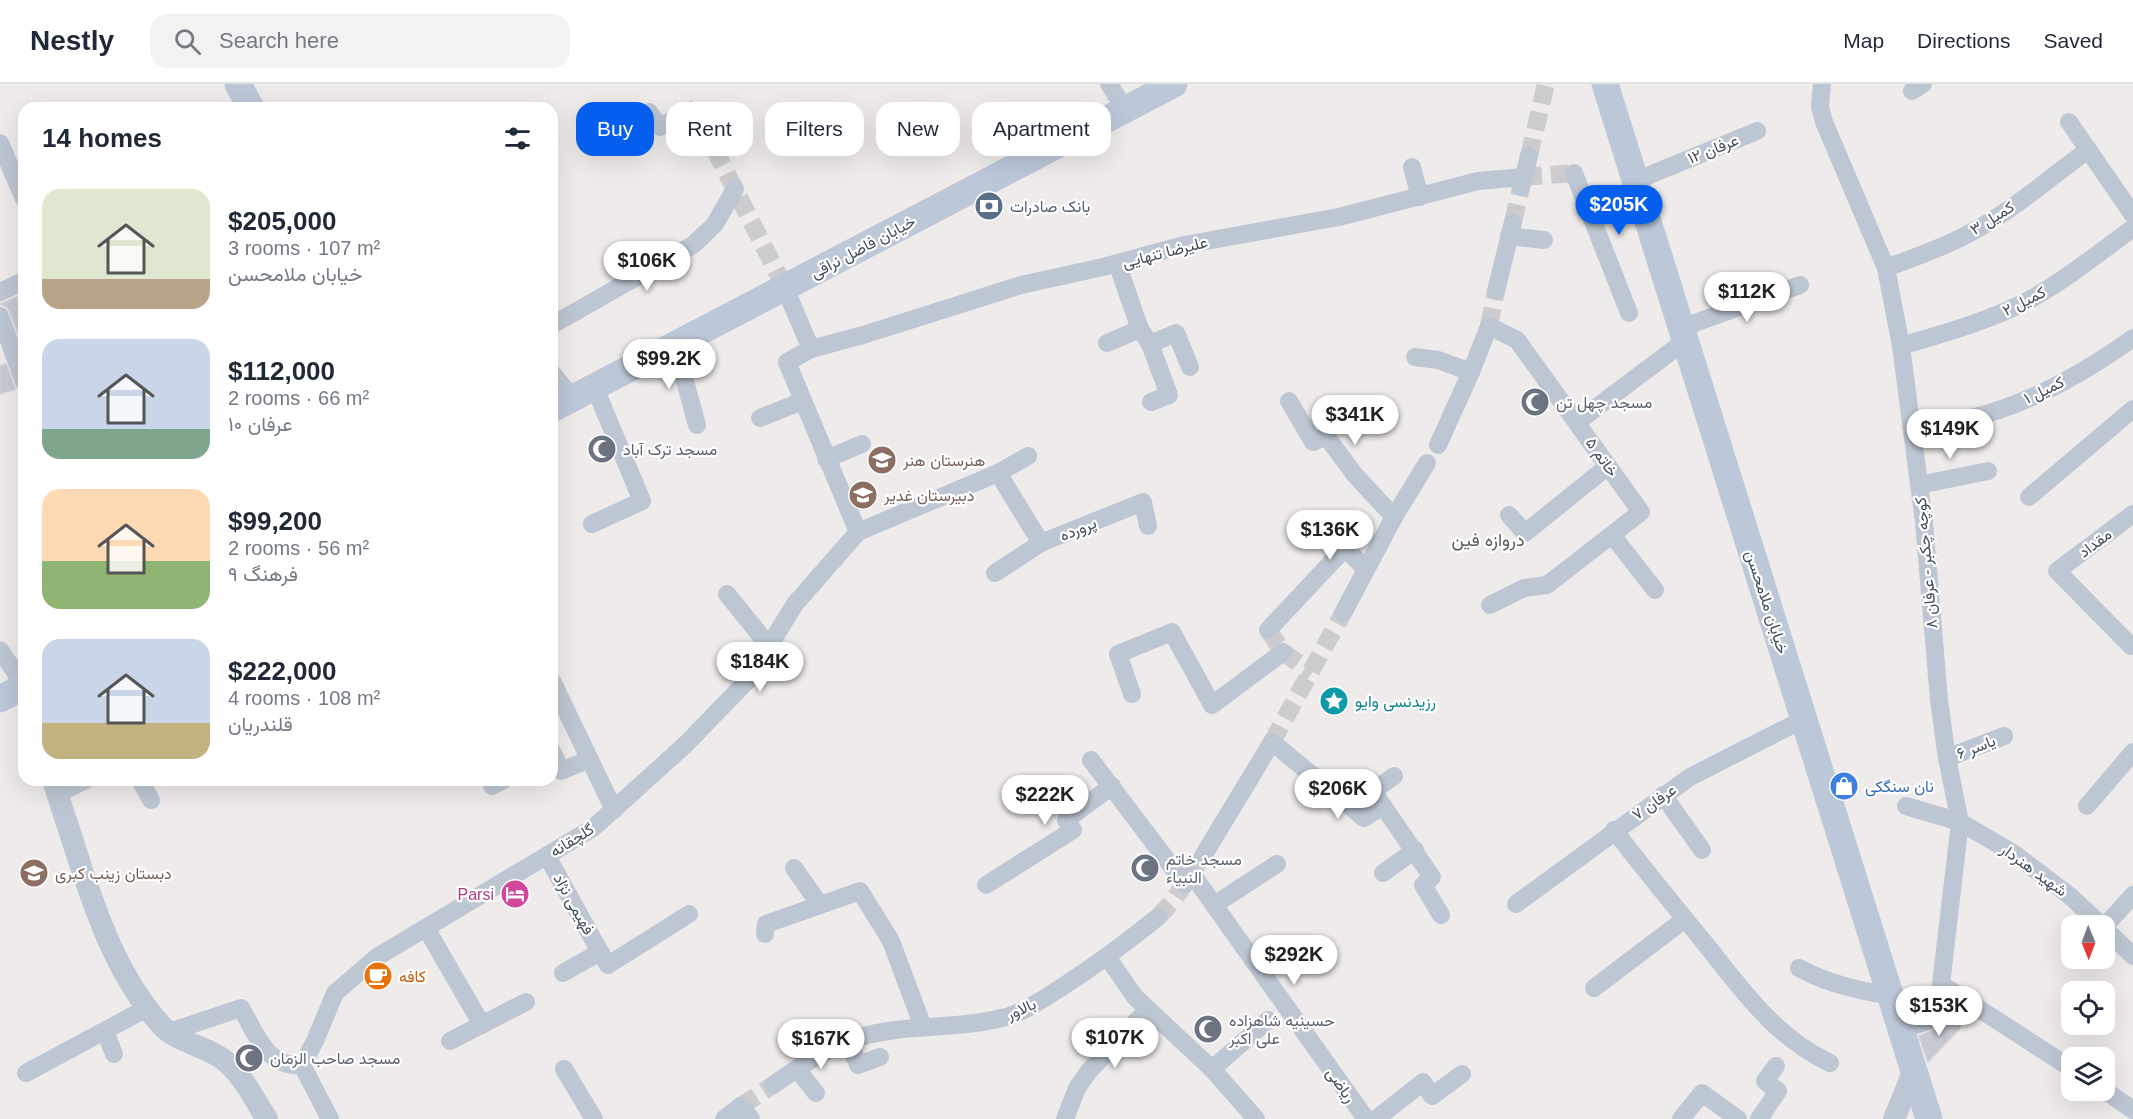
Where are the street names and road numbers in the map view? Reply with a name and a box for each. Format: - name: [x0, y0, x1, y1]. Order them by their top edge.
- street label: عرفان ۱۲: [1685, 131, 1742, 169]
- street label: کمیل ۳: [1967, 198, 2018, 240]
- street label: خیابان فاضل نراقی: [808, 212, 919, 284]
- street label: علیرضا تنهایی: [1121, 233, 1210, 273]
- street label: کمیل ۲: [2000, 283, 2049, 321]
- street label: کمیل ۱: [2021, 373, 2068, 409]
- street label: خاتم ۵: [1581, 434, 1622, 481]
- street label: کوچه چکبر - عرفان ۸: [1912, 496, 1943, 630]
- street label: پرورده: [1057, 514, 1100, 547]
- street label: مقداد: [2075, 525, 2115, 561]
- street label: خیابان ملامحسن: [1740, 548, 1792, 657]
- street label: یاسر ۶: [1954, 732, 1999, 764]
- street label: عرفان ۷: [1629, 781, 1680, 825]
- street label: گلچقانه: [547, 820, 598, 862]
- street label: شهید هنردار: [1996, 840, 2070, 901]
- street label: فهیمی نژاد: [549, 871, 598, 938]
- street label: بالاور: [1003, 995, 1039, 1025]
- street label: ریاضی: [1321, 1064, 1359, 1107]

